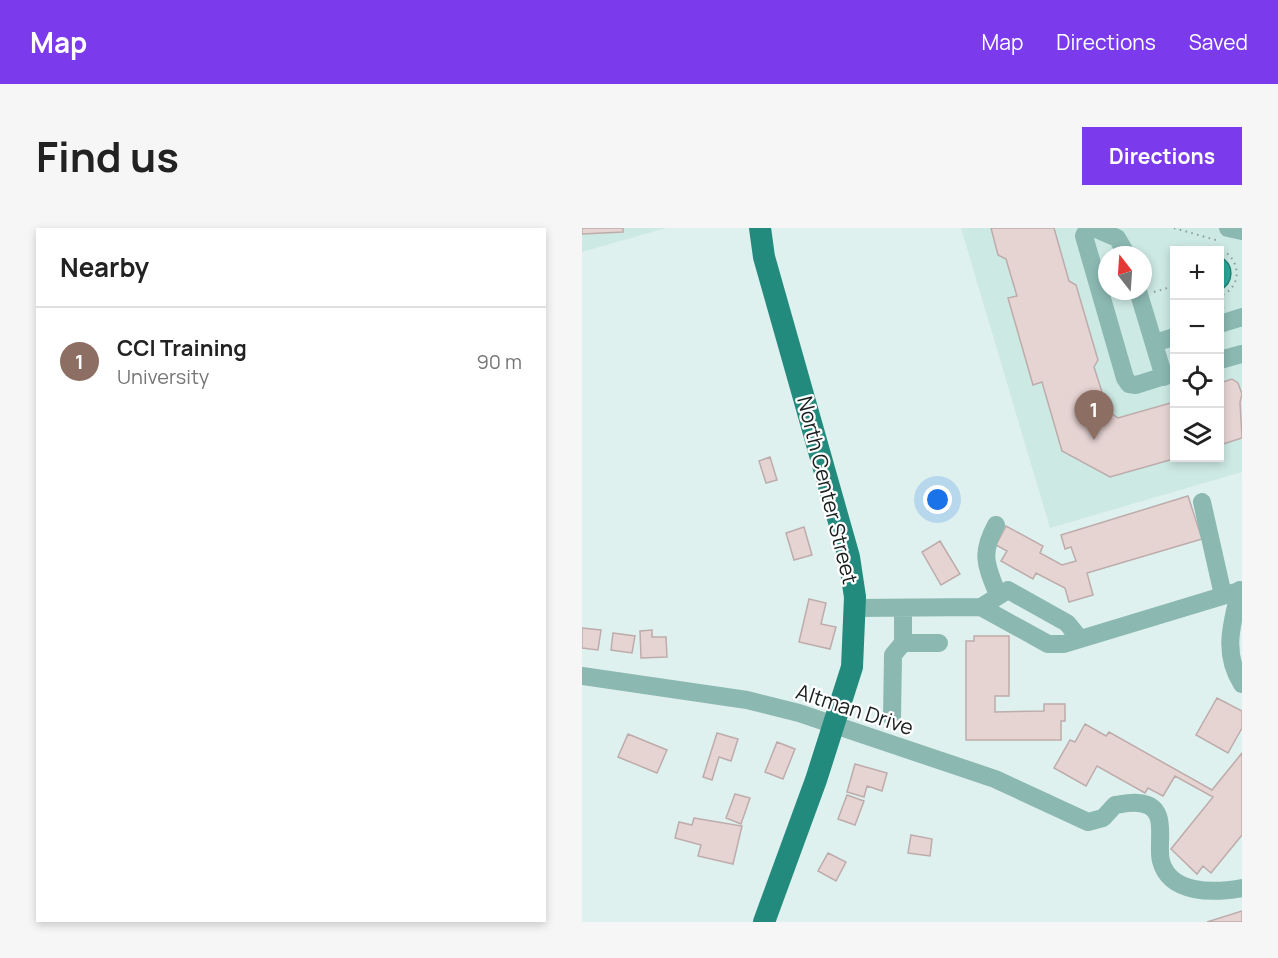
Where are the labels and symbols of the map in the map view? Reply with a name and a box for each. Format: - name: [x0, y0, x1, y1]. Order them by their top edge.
- north arrow: [1098, 246, 1152, 300]
- pin: 1: [1074, 390, 1114, 440]
- street label: North Center Street: [791, 393, 865, 587]
- your location: [923, 485, 952, 514]
- street label: Altman Drive: [793, 677, 917, 741]

